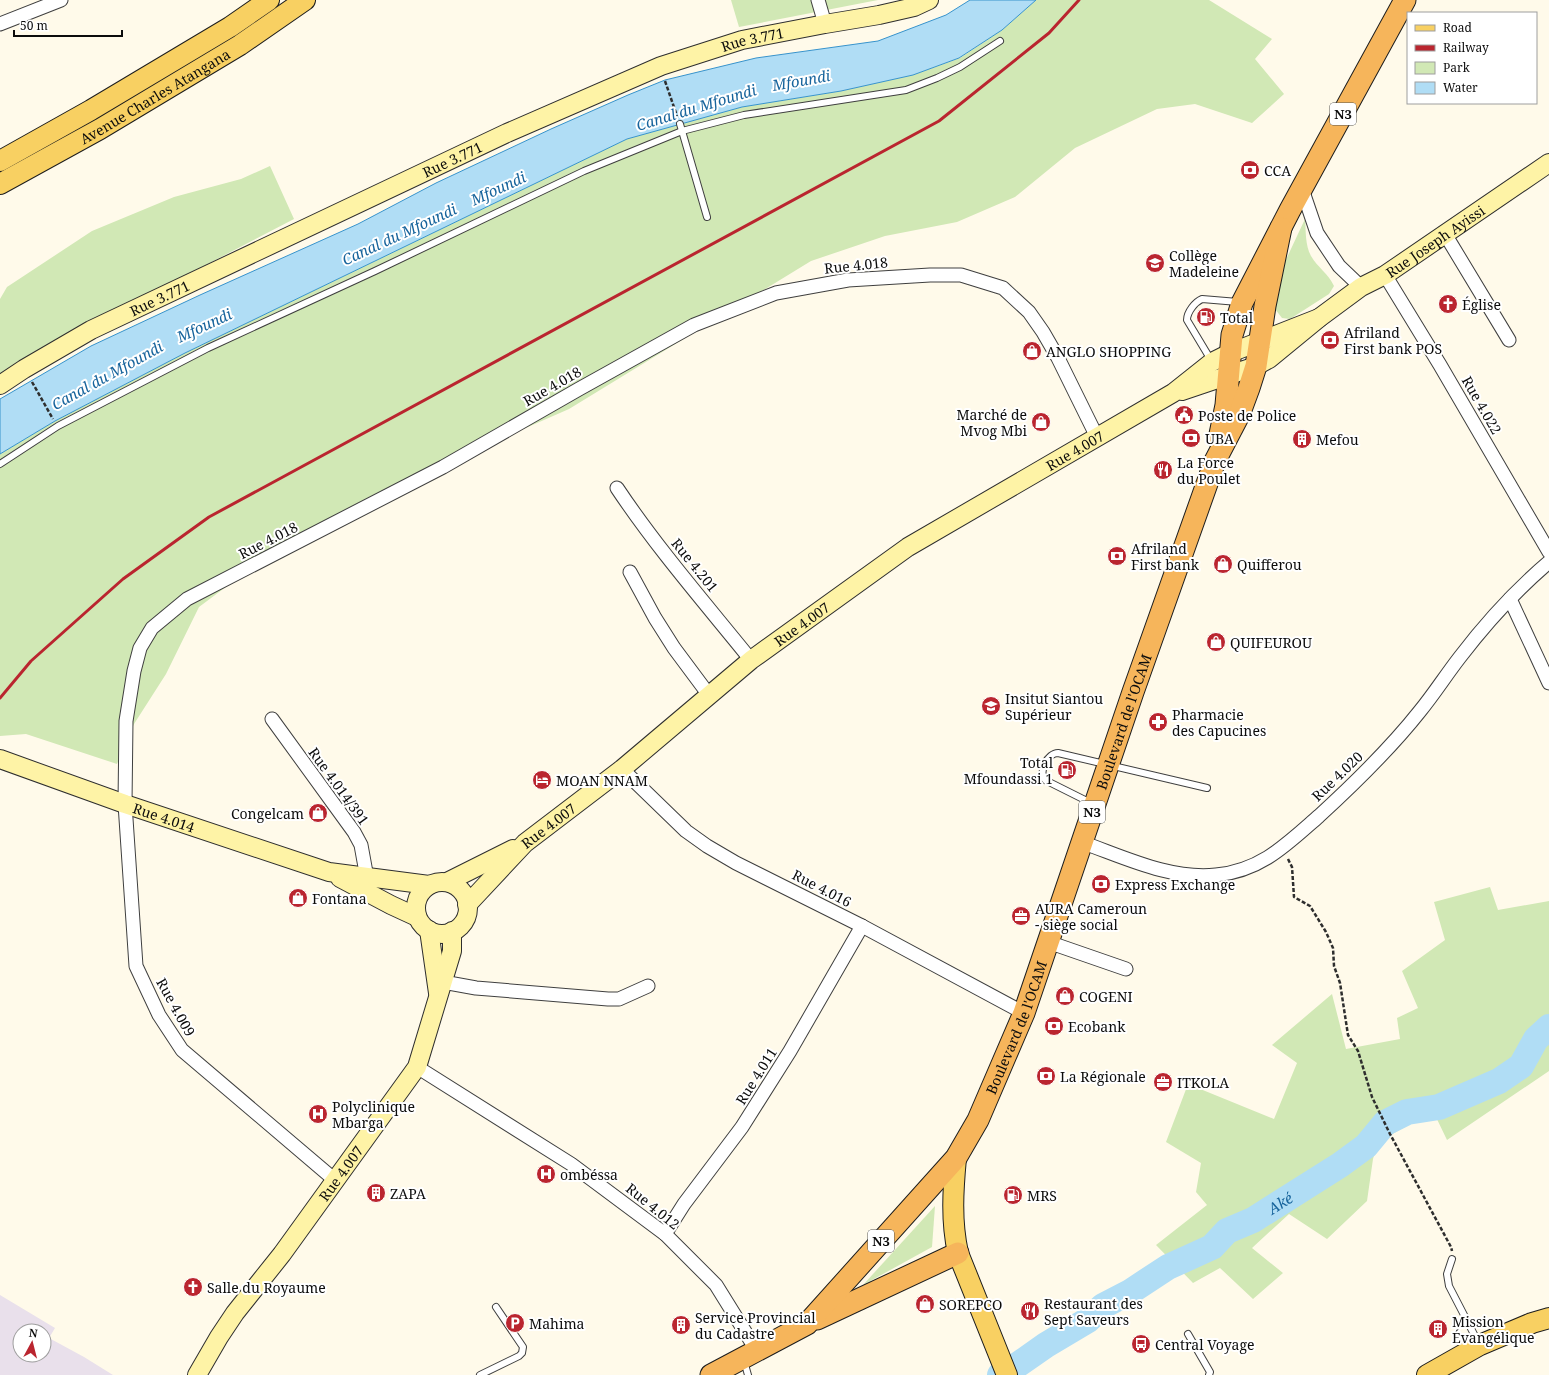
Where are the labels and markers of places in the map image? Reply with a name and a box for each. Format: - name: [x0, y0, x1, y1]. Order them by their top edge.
- bank icon: CCA: [1239, 159, 1261, 181]
- place label: CCA: [1264, 161, 1291, 180]
- place label: Collège Madeleine: [1169, 246, 1239, 281]
- school or university icon: Collège Madeleine: [1144, 252, 1166, 274]
- church icon: Église: [1437, 293, 1459, 315]
- place label: Église: [1462, 295, 1501, 314]
- fuel station icon: Total: [1195, 306, 1217, 328]
- place label: Total: [1220, 308, 1254, 327]
- place label: Afriland First bank POS: [1344, 323, 1442, 358]
- bank icon: Afriland First bank POS: [1319, 329, 1341, 351]
- shop icon: ANGLO SHOPPING: [1021, 340, 1043, 362]
- place label: ANGLO SHOPPING: [1046, 342, 1171, 361]
- public building icon: Poste de Police: [1173, 404, 1195, 426]
- place label: Marché de Mvog Mbi: [956, 405, 1028, 440]
- place label: Poste de Police: [1198, 406, 1296, 425]
- shop icon: Marché de Mvog Mbi: [1030, 411, 1052, 433]
- bank icon: UBA: [1180, 427, 1202, 449]
- building icon: Mefou: [1291, 428, 1313, 450]
- place label: UBA: [1205, 429, 1234, 448]
- place label: Mefou: [1316, 430, 1359, 449]
- place label: La Force du Poulet: [1177, 453, 1240, 488]
- restaurant icon: La Force du Poulet: [1152, 459, 1174, 481]
- place label: Afriland First bank: [1131, 539, 1200, 574]
- bank icon: Afriland First bank: [1106, 545, 1128, 567]
- shop icon: Quifferou: [1212, 553, 1234, 575]
- place label: Quifferou: [1237, 555, 1302, 574]
- shop icon: QUIFEUROU: [1205, 631, 1227, 653]
- place label: QUIFEUROU: [1230, 633, 1312, 652]
- place label: Insitut Siantou Supérieur: [1005, 689, 1103, 724]
- school or university icon: Insitut Siantou Supérieur: [980, 695, 1002, 717]
- place label: Pharmacie des Capucines: [1172, 705, 1266, 740]
- pharmacy icon: Pharmacie des Capucines: [1147, 711, 1169, 733]
- place label: Total Mfoundassi 1: [964, 753, 1054, 788]
- fuel station icon: Total Mfoundassi 1: [1056, 759, 1078, 781]
- hotel icon: MOAN NNAM: [531, 769, 553, 791]
- place label: MOAN NNAM: [556, 771, 648, 790]
- shop icon: Congelcam: [307, 802, 329, 824]
- place label: Congelcam: [231, 804, 304, 823]
- bank icon: Express Exchange: [1090, 873, 1112, 895]
- place label: Express Exchange: [1115, 875, 1235, 894]
- shop icon: Fontana: [287, 887, 309, 909]
- place label: Fontana: [312, 889, 367, 908]
- place label: AURA Cameroun - siège social: [1035, 899, 1147, 934]
- office icon: AURA Cameroun - siège social: [1010, 905, 1032, 927]
- shop icon: COGENI: [1054, 985, 1076, 1007]
- place label: COGENI: [1079, 987, 1133, 1006]
- bank icon: Ecobank: [1043, 1015, 1065, 1037]
- place label: Ecobank: [1068, 1017, 1126, 1036]
- bank icon: La Régionale: [1035, 1065, 1057, 1087]
- place label: La Régionale: [1060, 1067, 1146, 1086]
- office icon: ITKOLA: [1152, 1071, 1174, 1093]
- place label: ITKOLA: [1177, 1073, 1229, 1092]
- place label: Polyclinique Mbarga: [332, 1097, 415, 1132]
- hospital icon: Polyclinique Mbarga: [307, 1103, 329, 1125]
- hospital icon: ombéssa: [535, 1163, 557, 1185]
- place label: ombéssa: [560, 1165, 618, 1184]
- building icon: ZAPA: [365, 1182, 387, 1204]
- place label: ZAPA: [390, 1184, 426, 1203]
- fuel station icon: MRS: [1002, 1184, 1024, 1206]
- place label: MRS: [1027, 1186, 1057, 1205]
- church icon: Salle du Royaume: [182, 1276, 204, 1298]
- place label: Salle du Royaume: [207, 1278, 326, 1297]
- shop icon: SOREPCO: [914, 1293, 936, 1315]
- place label: Restaurant des Sept Saveurs: [1044, 1294, 1143, 1329]
- place label: SOREPCO: [939, 1295, 1002, 1314]
- restaurant icon: Restaurant des Sept Saveurs: [1019, 1300, 1041, 1322]
- place label: Service Provincial du Cadastre: [695, 1308, 816, 1343]
- parking icon: Mahima: [504, 1312, 526, 1334]
- place label: Mission Évangélique: [1452, 1312, 1535, 1347]
- place label: Mahima: [529, 1314, 585, 1333]
- building icon: Service Provincial du Cadastre: [670, 1314, 692, 1336]
- building icon: Mission Évangélique: [1427, 1318, 1449, 1340]
- bus stop icon: Central Voyage: [1130, 1333, 1152, 1355]
- place label: Central Voyage: [1155, 1335, 1254, 1354]

